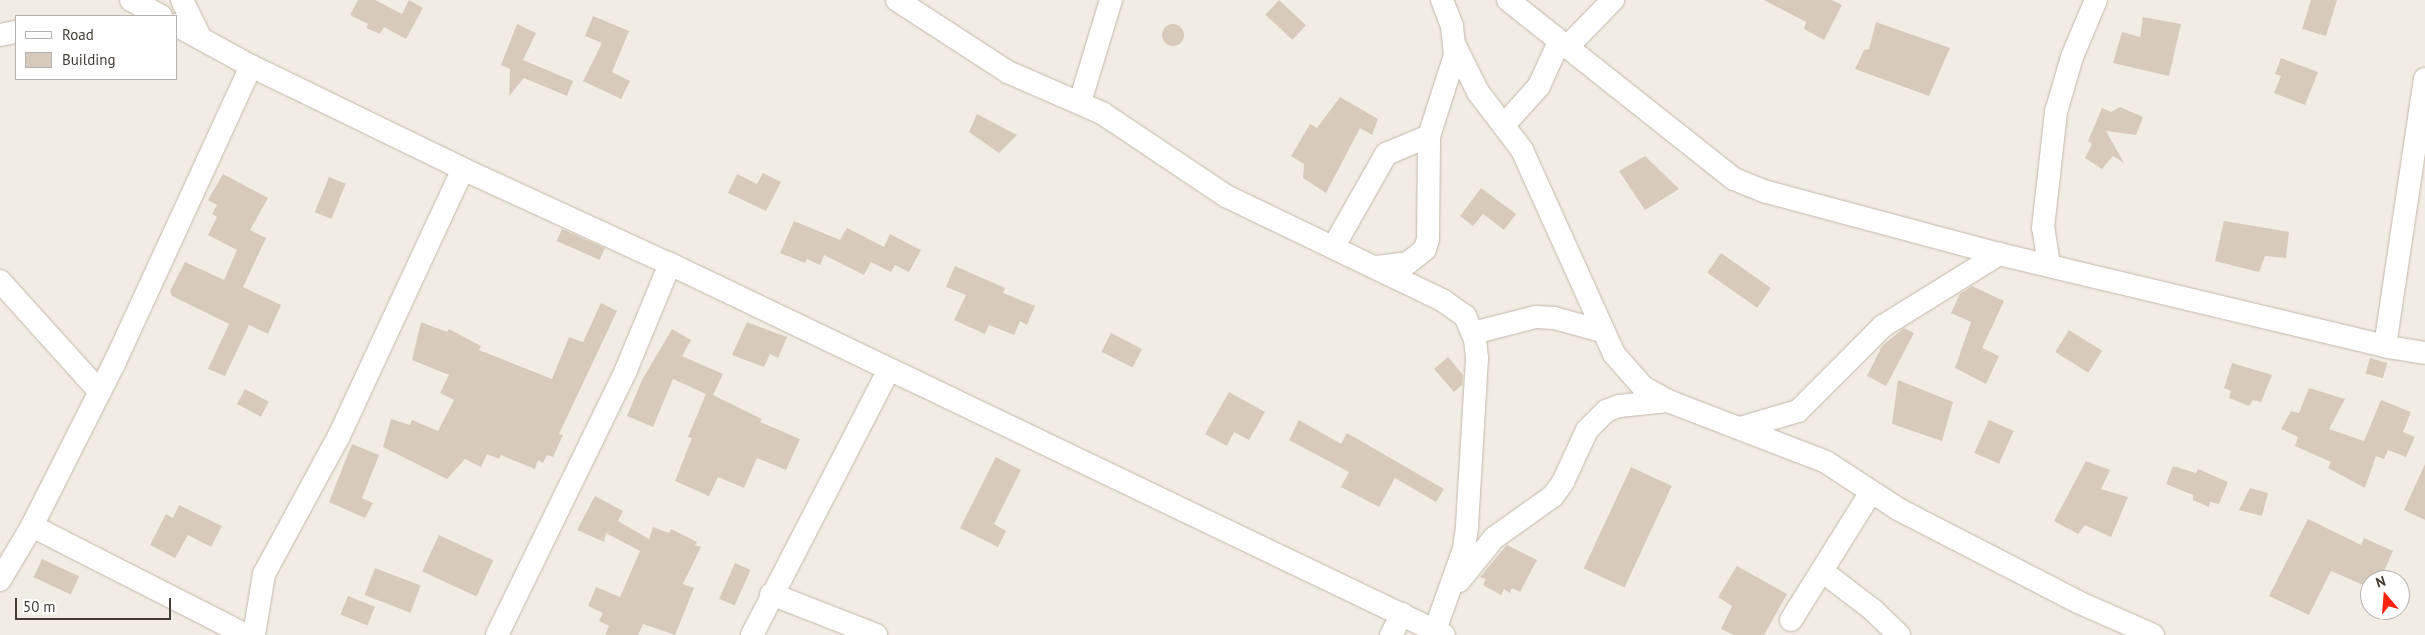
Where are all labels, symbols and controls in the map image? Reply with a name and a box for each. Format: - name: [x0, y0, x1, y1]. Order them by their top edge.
- legend: [15, 15, 178, 80]
- text: Road: [62, 25, 94, 44]
- text: Building: [62, 50, 116, 69]
- north arrow: [2360, 570, 2410, 620]
- text: N: [2374, 572, 2388, 592]
- scale bar: [18, 588, 174, 620]
- text: 50 m: [23, 597, 56, 616]

